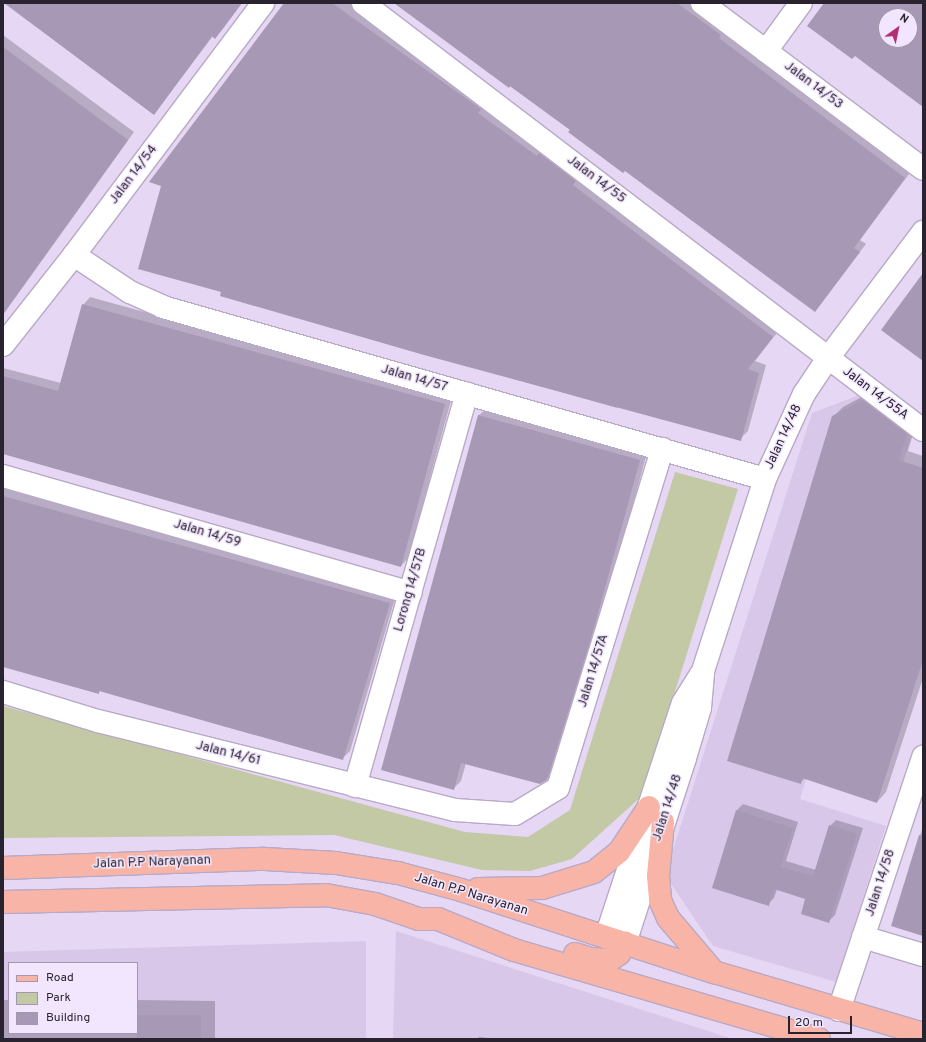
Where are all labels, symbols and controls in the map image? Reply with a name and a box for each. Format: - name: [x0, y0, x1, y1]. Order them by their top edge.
- north arrow: [878, 8, 918, 48]
- text: N: [897, 11, 911, 27]
- street label: Jalan 14/53: [780, 59, 846, 113]
- street label: Jalan 14/54: [107, 142, 161, 208]
- street label: Jalan 14/55: [563, 153, 629, 207]
- street label: Jalan 14/57: [379, 362, 449, 396]
- street label: Jalan 14/55A: [839, 364, 911, 424]
- street label: Jalan 14/48: [762, 402, 806, 472]
- street label: Jalan 14/59: [171, 517, 243, 551]
- street label: Lorong 14/57B: [392, 546, 430, 634]
- street label: Jalan 14/57A: [575, 632, 613, 710]
- street label: Jalan 14/61: [194, 738, 262, 770]
- street label: Jalan 14/48: [650, 772, 686, 844]
- street label: Jalan 14/58: [863, 847, 899, 919]
- street label: Jalan P.P Narayanan: [93, 853, 211, 873]
- street label: Jalan P.P Narayanan: [412, 870, 530, 920]
- legend: [8, 962, 138, 1034]
- text: Road: [46, 970, 74, 986]
- text: Park: [46, 990, 71, 1006]
- scale bar: [790, 1008, 854, 1034]
- text: Building: [46, 1010, 90, 1026]
- text: 20 m: [795, 1015, 823, 1031]

